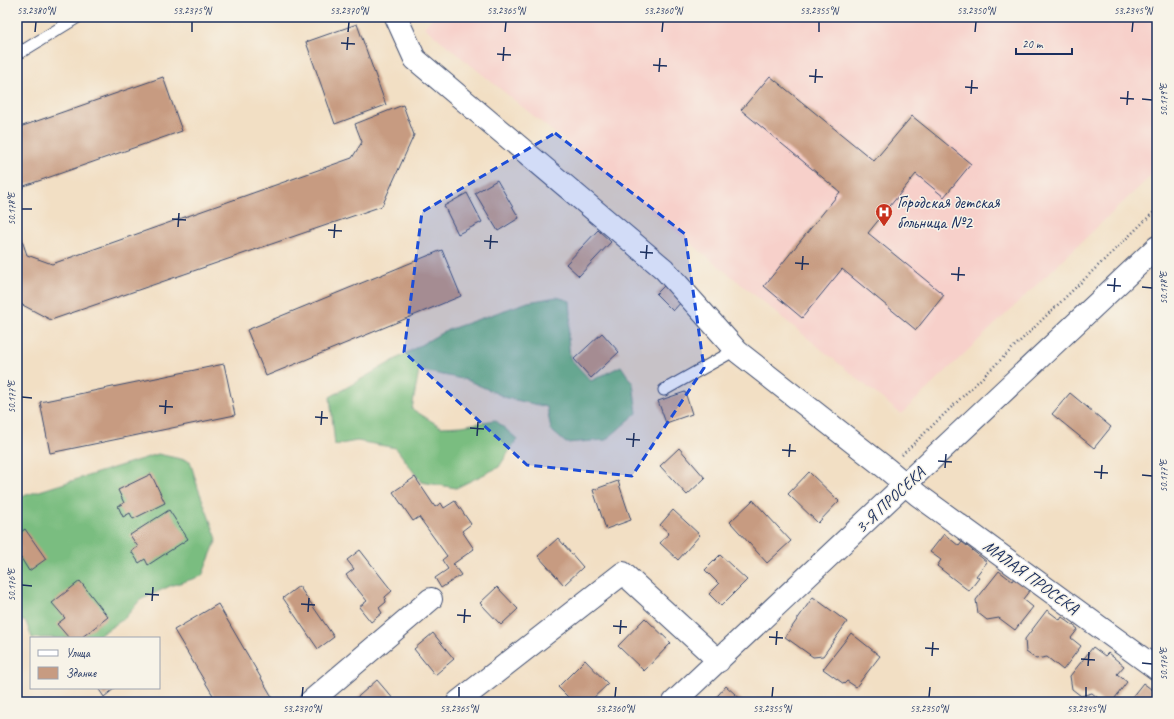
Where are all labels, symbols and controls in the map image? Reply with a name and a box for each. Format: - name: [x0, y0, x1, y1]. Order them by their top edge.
- text: 53.2380°N: [17, 4, 57, 17]
- text: 53.2375°N: [173, 4, 213, 17]
- text: 53.2370°N: [330, 4, 370, 17]
- text: 53.2365°N: [487, 4, 527, 17]
- text: 53.2360°N: [644, 4, 684, 17]
- text: 53.2355°N: [800, 4, 840, 17]
- text: 53.2350°N: [957, 4, 997, 17]
- text: 53.2345°N: [1114, 4, 1154, 17]
- scale bar: [1016, 30, 1072, 56]
- text: 20 m: [1022, 36, 1044, 52]
- text: 50.179°E: [1157, 82, 1170, 116]
- text: 50.178°E: [5, 191, 18, 225]
- place label: Городская детская больница №2: [897, 192, 1001, 233]
- hospital icon: Городская детская больница №2: [874, 202, 894, 227]
- text: 50.178°E: [1157, 270, 1170, 304]
- text: 50.177°E: [5, 379, 18, 413]
- text: 50.177°E: [1157, 458, 1170, 492]
- street label: 3-Я ПРОСЕКА: [851, 461, 930, 538]
- street label: МАЛАЯ ПРОСЕКА: [979, 535, 1083, 619]
- text: 50.176°E: [5, 567, 18, 601]
- legend: [30, 637, 160, 689]
- text: Улица: [66, 645, 91, 661]
- text: 50.176°E: [1157, 646, 1170, 680]
- text: Здание: [66, 665, 97, 681]
- text: 53.2370°N: [283, 702, 323, 715]
- text: 53.2365°N: [440, 702, 480, 715]
- text: 53.2360°N: [596, 702, 636, 715]
- text: 53.2355°N: [753, 702, 793, 715]
- text: 53.2350°N: [910, 702, 950, 715]
- text: 53.2345°N: [1067, 702, 1107, 715]

